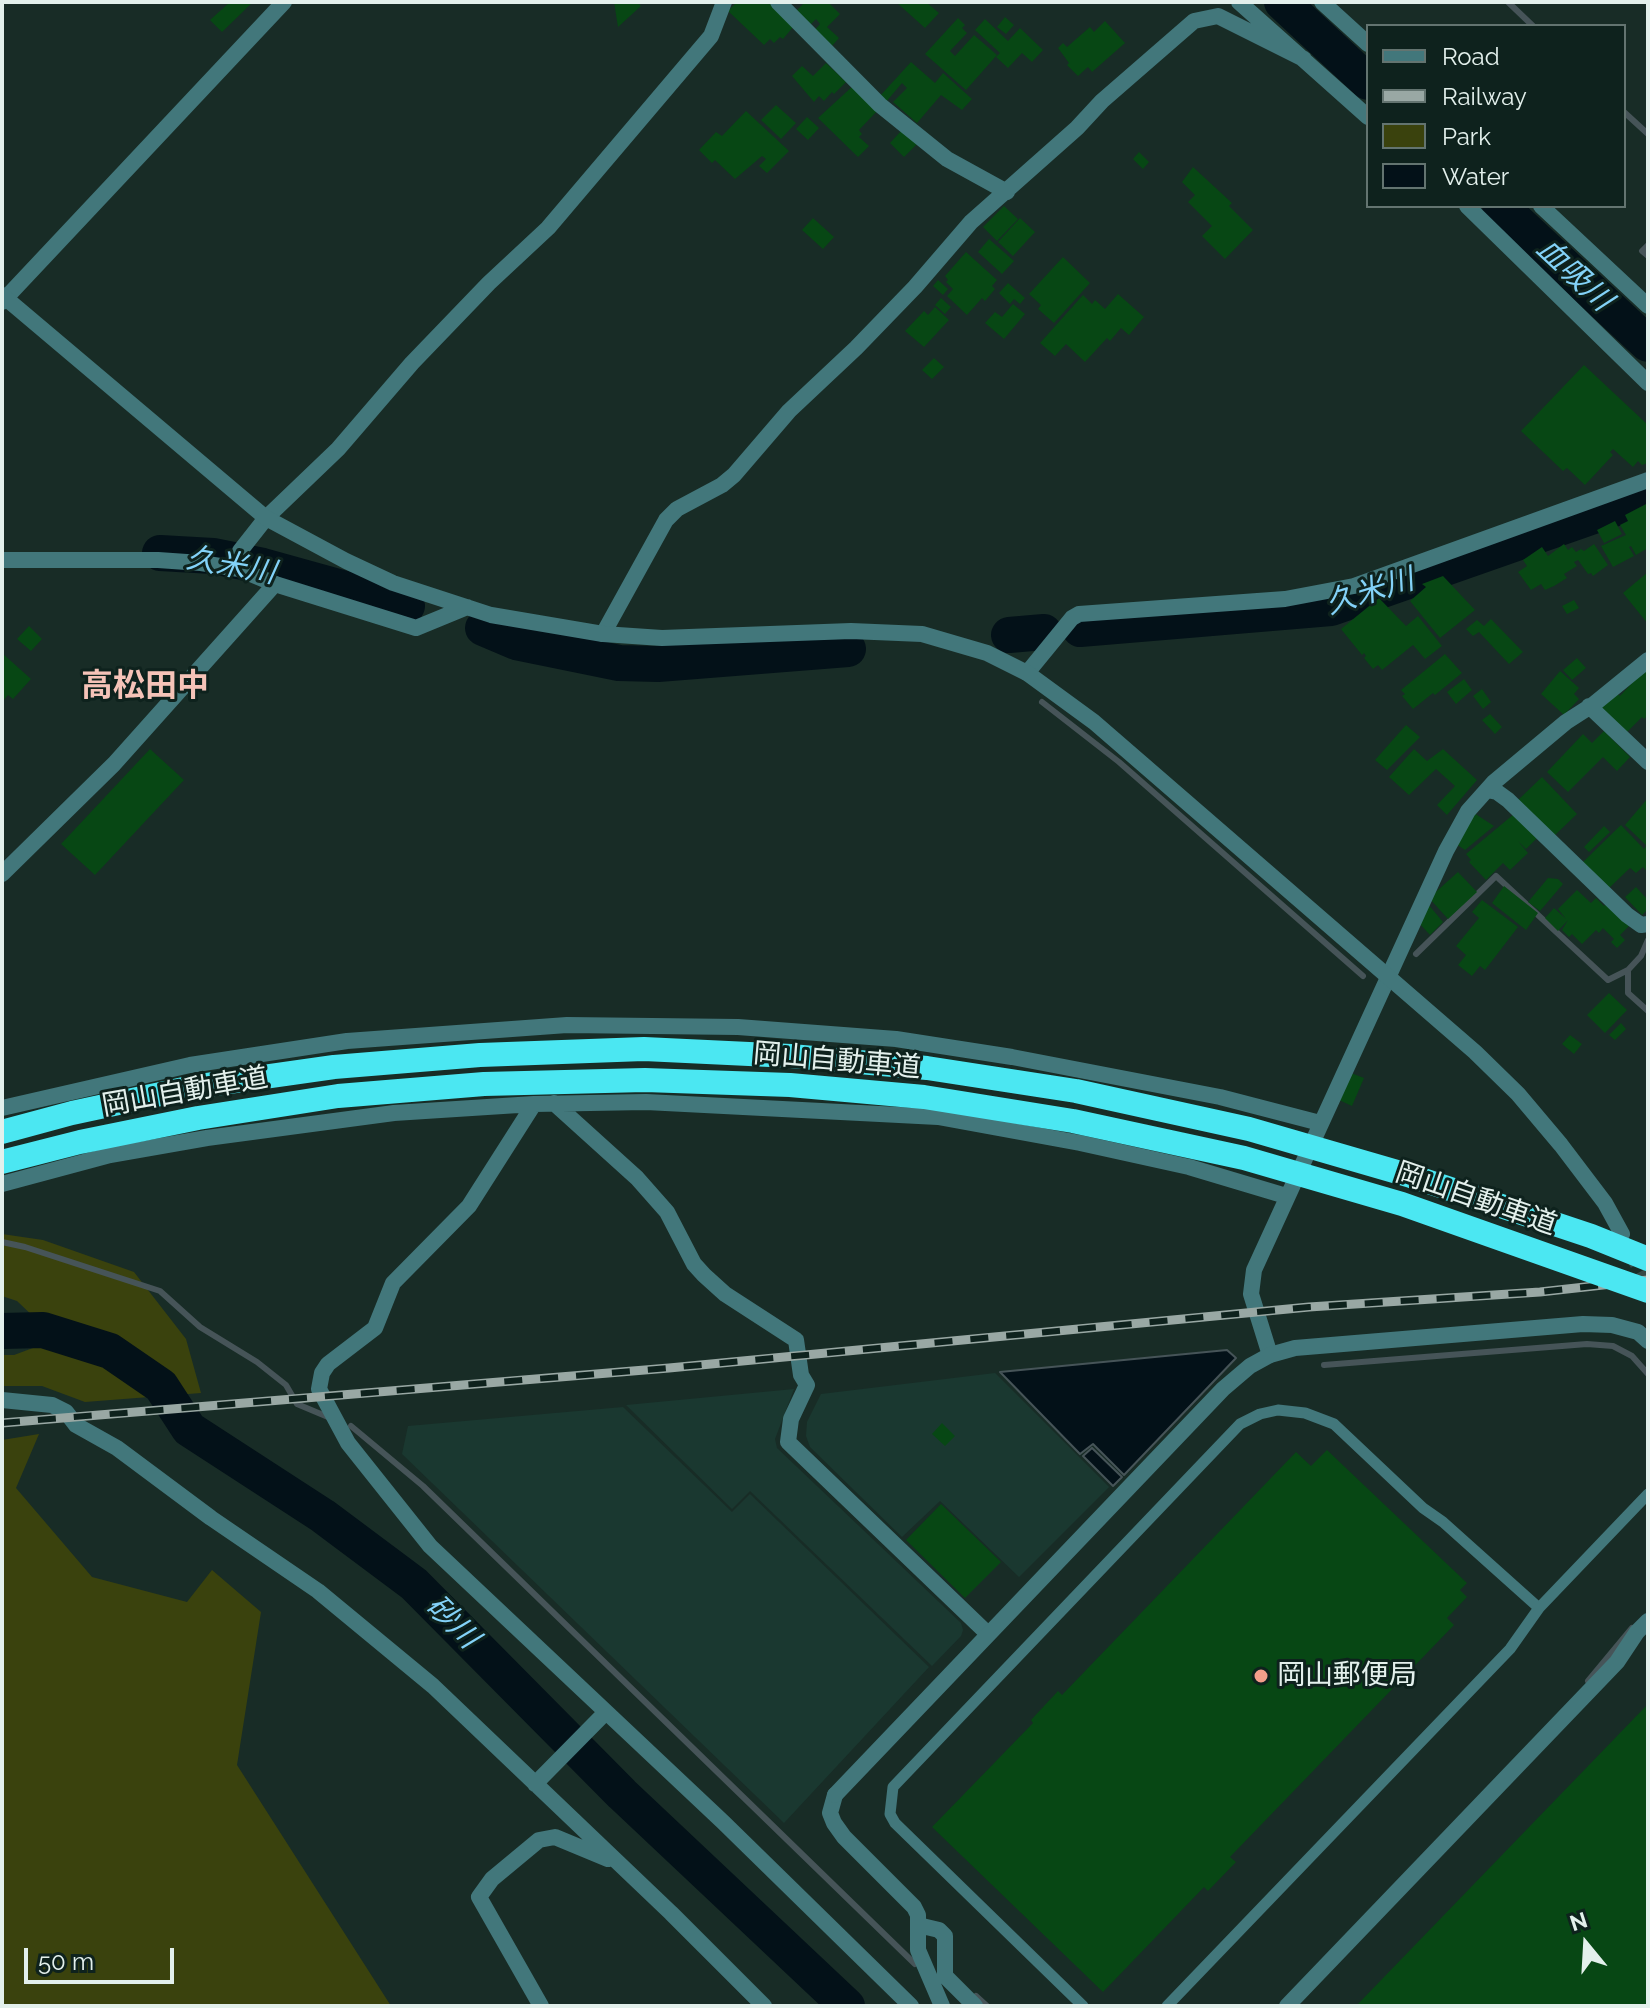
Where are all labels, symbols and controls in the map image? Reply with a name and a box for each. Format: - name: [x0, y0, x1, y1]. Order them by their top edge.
- legend: [1366, 24, 1626, 208]
- text: Road: [1442, 42, 1500, 71]
- text: Railway: [1442, 82, 1527, 111]
- text: Park: [1442, 122, 1491, 151]
- text: Water: [1442, 162, 1509, 191]
- water label: 血吸川: [1529, 231, 1619, 319]
- water label: 久米川: [184, 540, 278, 592]
- water label: 久米川: [1322, 562, 1418, 622]
- district label: 高松田中: [81, 667, 209, 705]
- street label: 岡山自動車道: [752, 1037, 922, 1085]
- street label: 岡山自動車道: [99, 1061, 271, 1123]
- street label: 岡山自動車道: [1391, 1156, 1561, 1242]
- water label: 砂川: [418, 1588, 486, 1656]
- place label: 岡山郵便局: [1277, 1659, 1417, 1693]
- marker: 岡山郵便局: [1252, 1667, 1270, 1685]
- north arrow: [1546, 1904, 1626, 1984]
- text: N: [1567, 1906, 1591, 1936]
- scale bar: [28, 1932, 178, 1982]
- text: 50 m: [38, 1947, 94, 1976]

